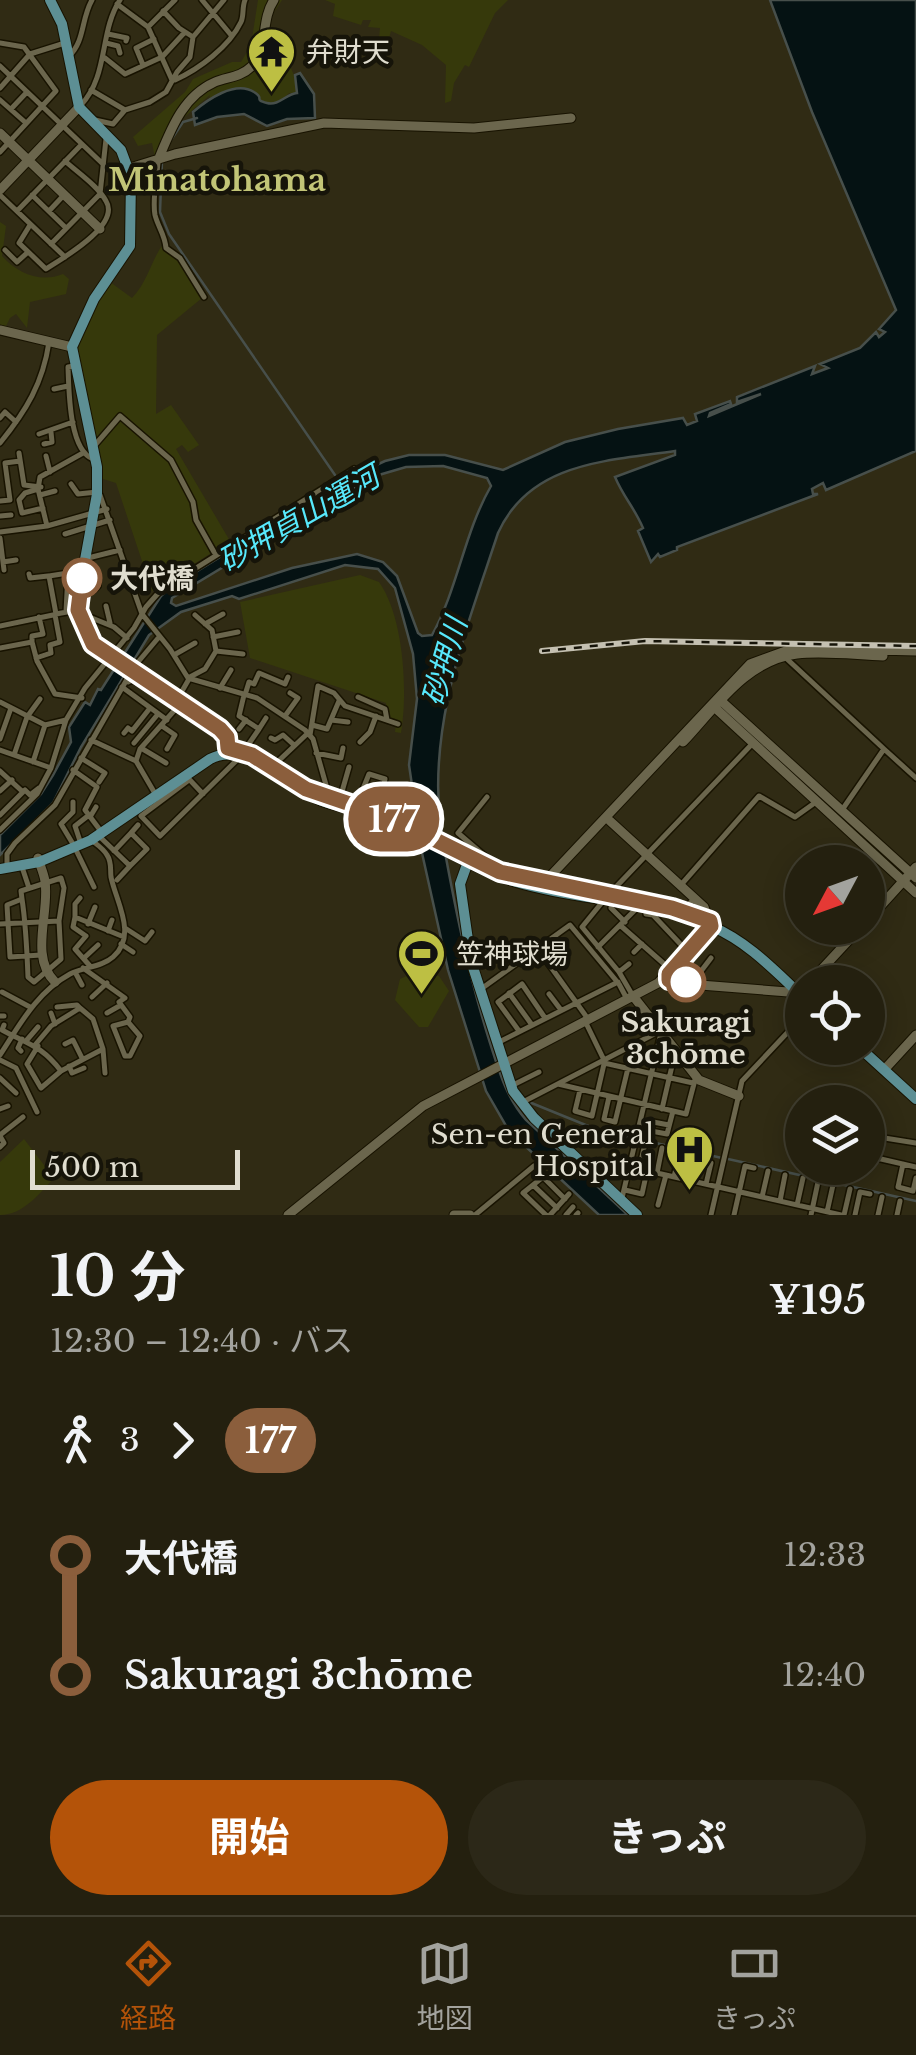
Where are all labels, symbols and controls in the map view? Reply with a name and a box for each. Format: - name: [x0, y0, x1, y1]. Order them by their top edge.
- temple icon: 弁財天: [245, 26, 297, 94]
- place label: 弁財天: [306, 35, 390, 70]
- district label: Minatohama: [108, 160, 326, 200]
- water label: 砂押貞山運河: [212, 455, 390, 580]
- marker: 大代橋: [63, 559, 101, 597]
- place label: 大代橋: [110, 561, 194, 596]
- water label: 砂押川: [414, 611, 476, 710]
- line badge: 177: [336, 786, 452, 852]
- text: 177: [368, 798, 420, 841]
- north arrow: [785, 845, 885, 945]
- map controls: [785, 845, 885, 1185]
- sports icon: 笠神球場: [395, 928, 447, 996]
- place label: 笠神球場: [456, 937, 568, 972]
- marker: Sakuragi 3chōme: [667, 963, 705, 1001]
- button: locate: [785, 965, 885, 1065]
- place label: Sakuragi 3chōme: [621, 1005, 751, 1072]
- button: layers: [785, 1085, 885, 1185]
- place label: Sen-en General Hospital: [431, 1117, 654, 1184]
- hospital icon: Sen-en General Hospital: [663, 1124, 715, 1192]
- scale bar: [30, 1145, 240, 1190]
- text: 500 m: [45, 1150, 139, 1185]
- text: 10 分: [50, 1243, 185, 1311]
- text: ¥195: [769, 1277, 866, 1324]
- text: 12:30 – 12:40 · バス: [50, 1321, 353, 1361]
- icon: walk: [50, 1413, 105, 1468]
- icon: forward: [155, 1413, 210, 1468]
- text: 177: [245, 1419, 296, 1462]
- text: 3: [120, 1420, 140, 1460]
- text: 大代橋: [124, 1535, 238, 1582]
- text: 12:33: [783, 1535, 866, 1575]
- text: Sakuragi 3chōme: [124, 1652, 473, 1699]
- text: 12:40: [781, 1655, 866, 1695]
- button: 開始: [50, 1780, 448, 1895]
- button: きっぷ: [468, 1780, 866, 1895]
- tab: 経路: [120, 1936, 176, 2036]
- tab: 地図: [417, 1936, 473, 2036]
- tab: きっぷ: [713, 1936, 796, 2036]

